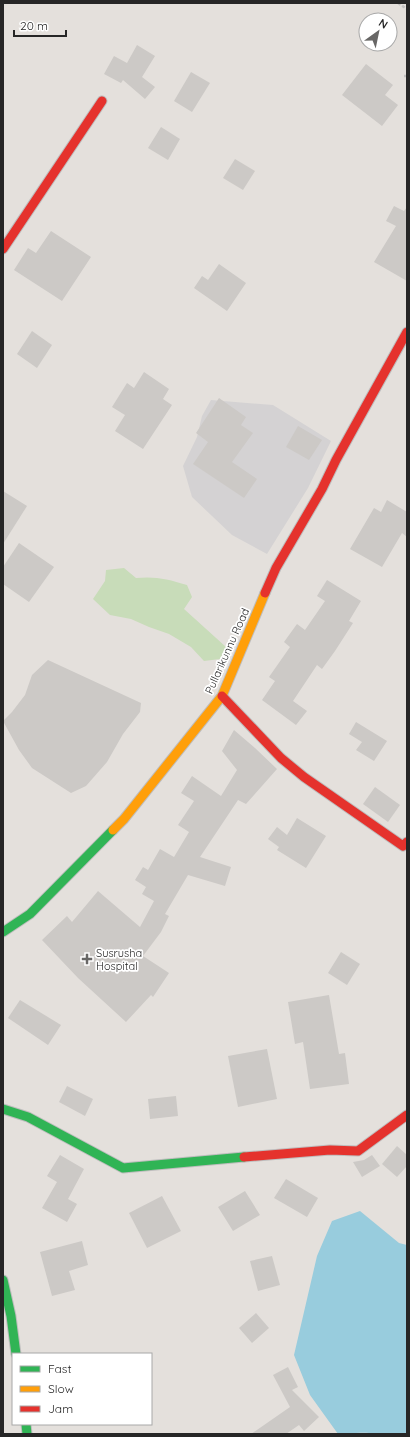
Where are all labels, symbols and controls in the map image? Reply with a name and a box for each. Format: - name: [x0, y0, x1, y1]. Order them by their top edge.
- scale bar: [14, 12, 66, 38]
- north arrow: [358, 12, 398, 52]
- text: N: [376, 16, 391, 32]
- text: 20 m: [20, 18, 48, 33]
- street label: Pullarikunnu Road: [202, 606, 252, 696]
- place label: Susrusha Hospital: [96, 946, 142, 973]
- marker: Susrusha Hospital: [81, 953, 93, 965]
- legend: [12, 1353, 152, 1425]
- text: Fast: [48, 1361, 72, 1376]
- text: Slow: [48, 1381, 74, 1396]
- text: Jam: [48, 1401, 73, 1416]

